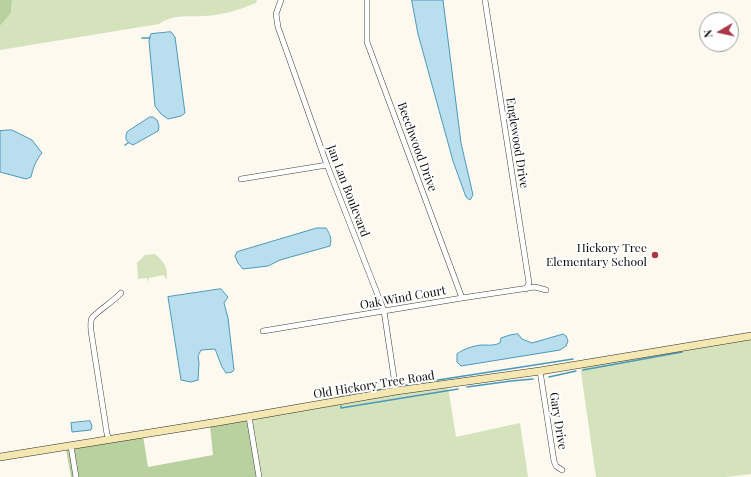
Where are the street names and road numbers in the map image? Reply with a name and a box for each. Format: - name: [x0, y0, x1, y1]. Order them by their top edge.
- street label: Englewood Drive: [503, 97, 531, 189]
- street label: Beechwood Drive: [394, 100, 440, 194]
- street label: Jan Lan Boulevard: [324, 143, 372, 239]
- street label: Oak Wind Court: [359, 283, 447, 313]
- street label: Old Hickory Tree Road: [312, 368, 436, 402]
- street label: Gary Drive: [546, 391, 570, 451]

